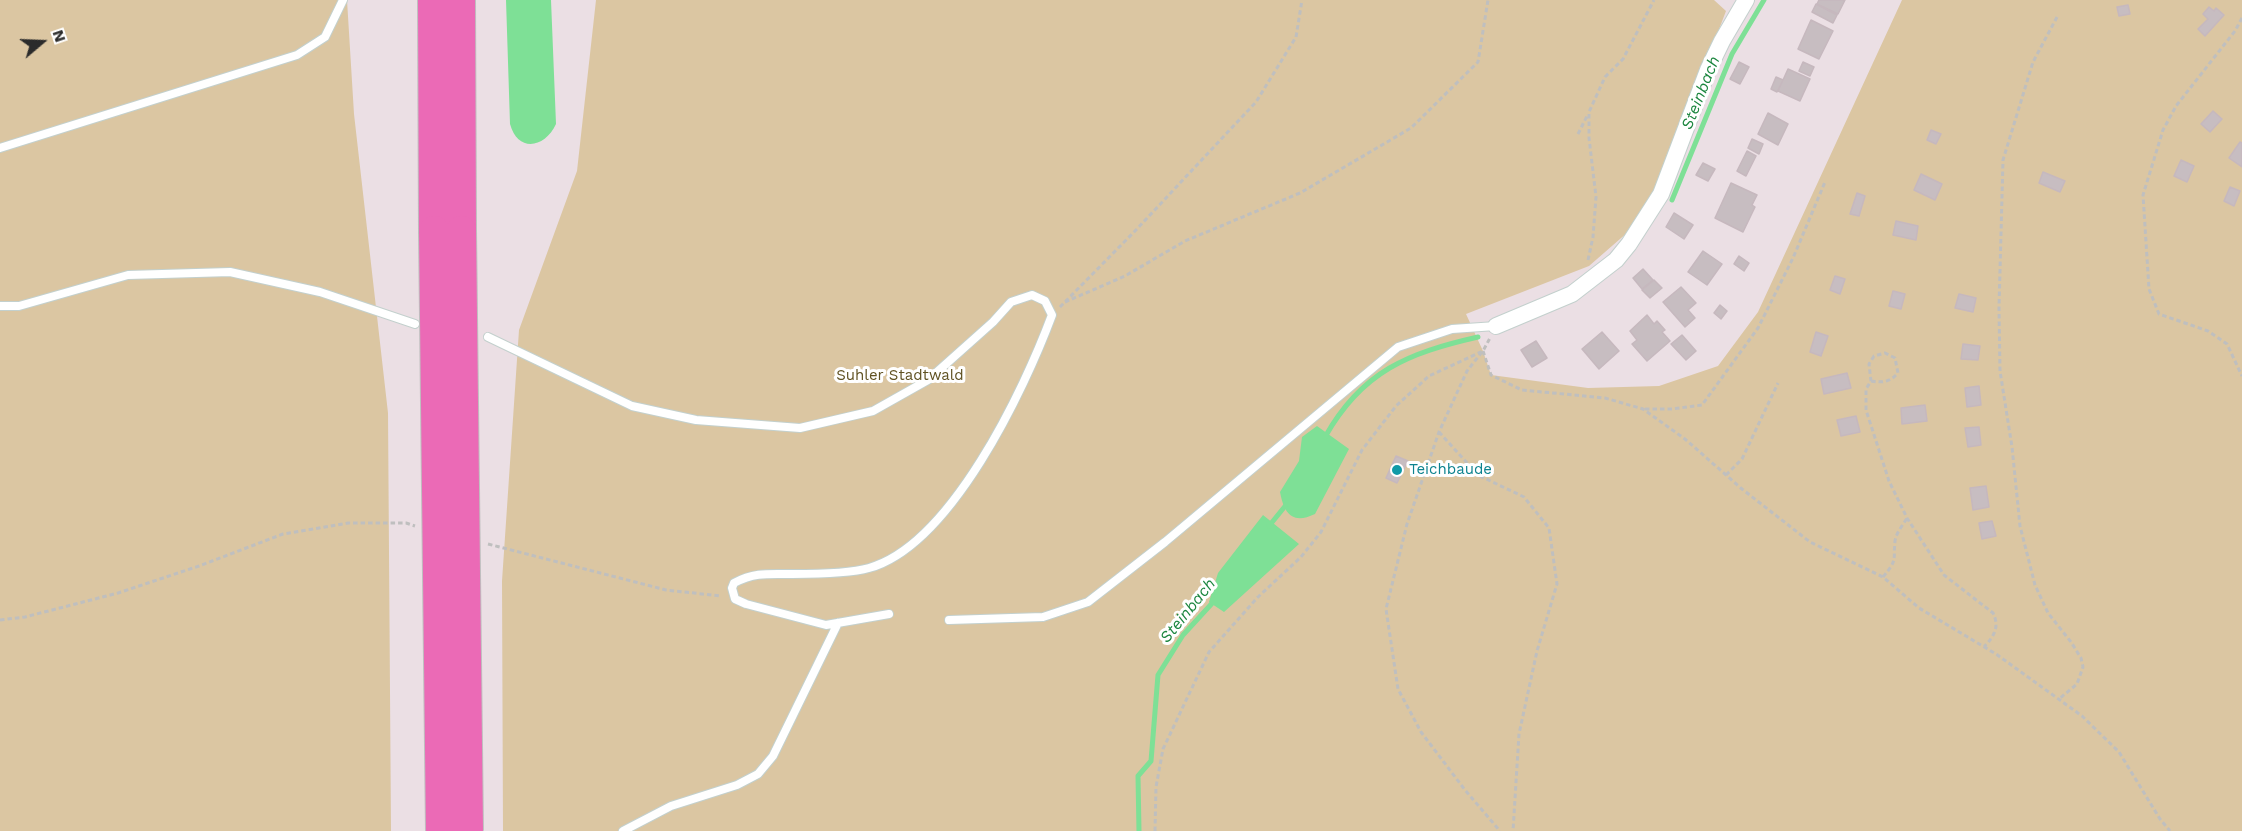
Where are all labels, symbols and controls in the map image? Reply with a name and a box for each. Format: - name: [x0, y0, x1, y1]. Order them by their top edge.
- north arrow: [12, 12, 72, 72]
- text: N: [49, 27, 70, 45]
- water label: Steinbach: [1678, 53, 1724, 133]
- park label: Suhler Stadtwald: [836, 367, 964, 385]
- place label: Teichbaude: [1409, 461, 1492, 479]
- marker: Teichbaude: [1390, 463, 1404, 477]
- water label: Steinbach: [1156, 575, 1220, 647]

